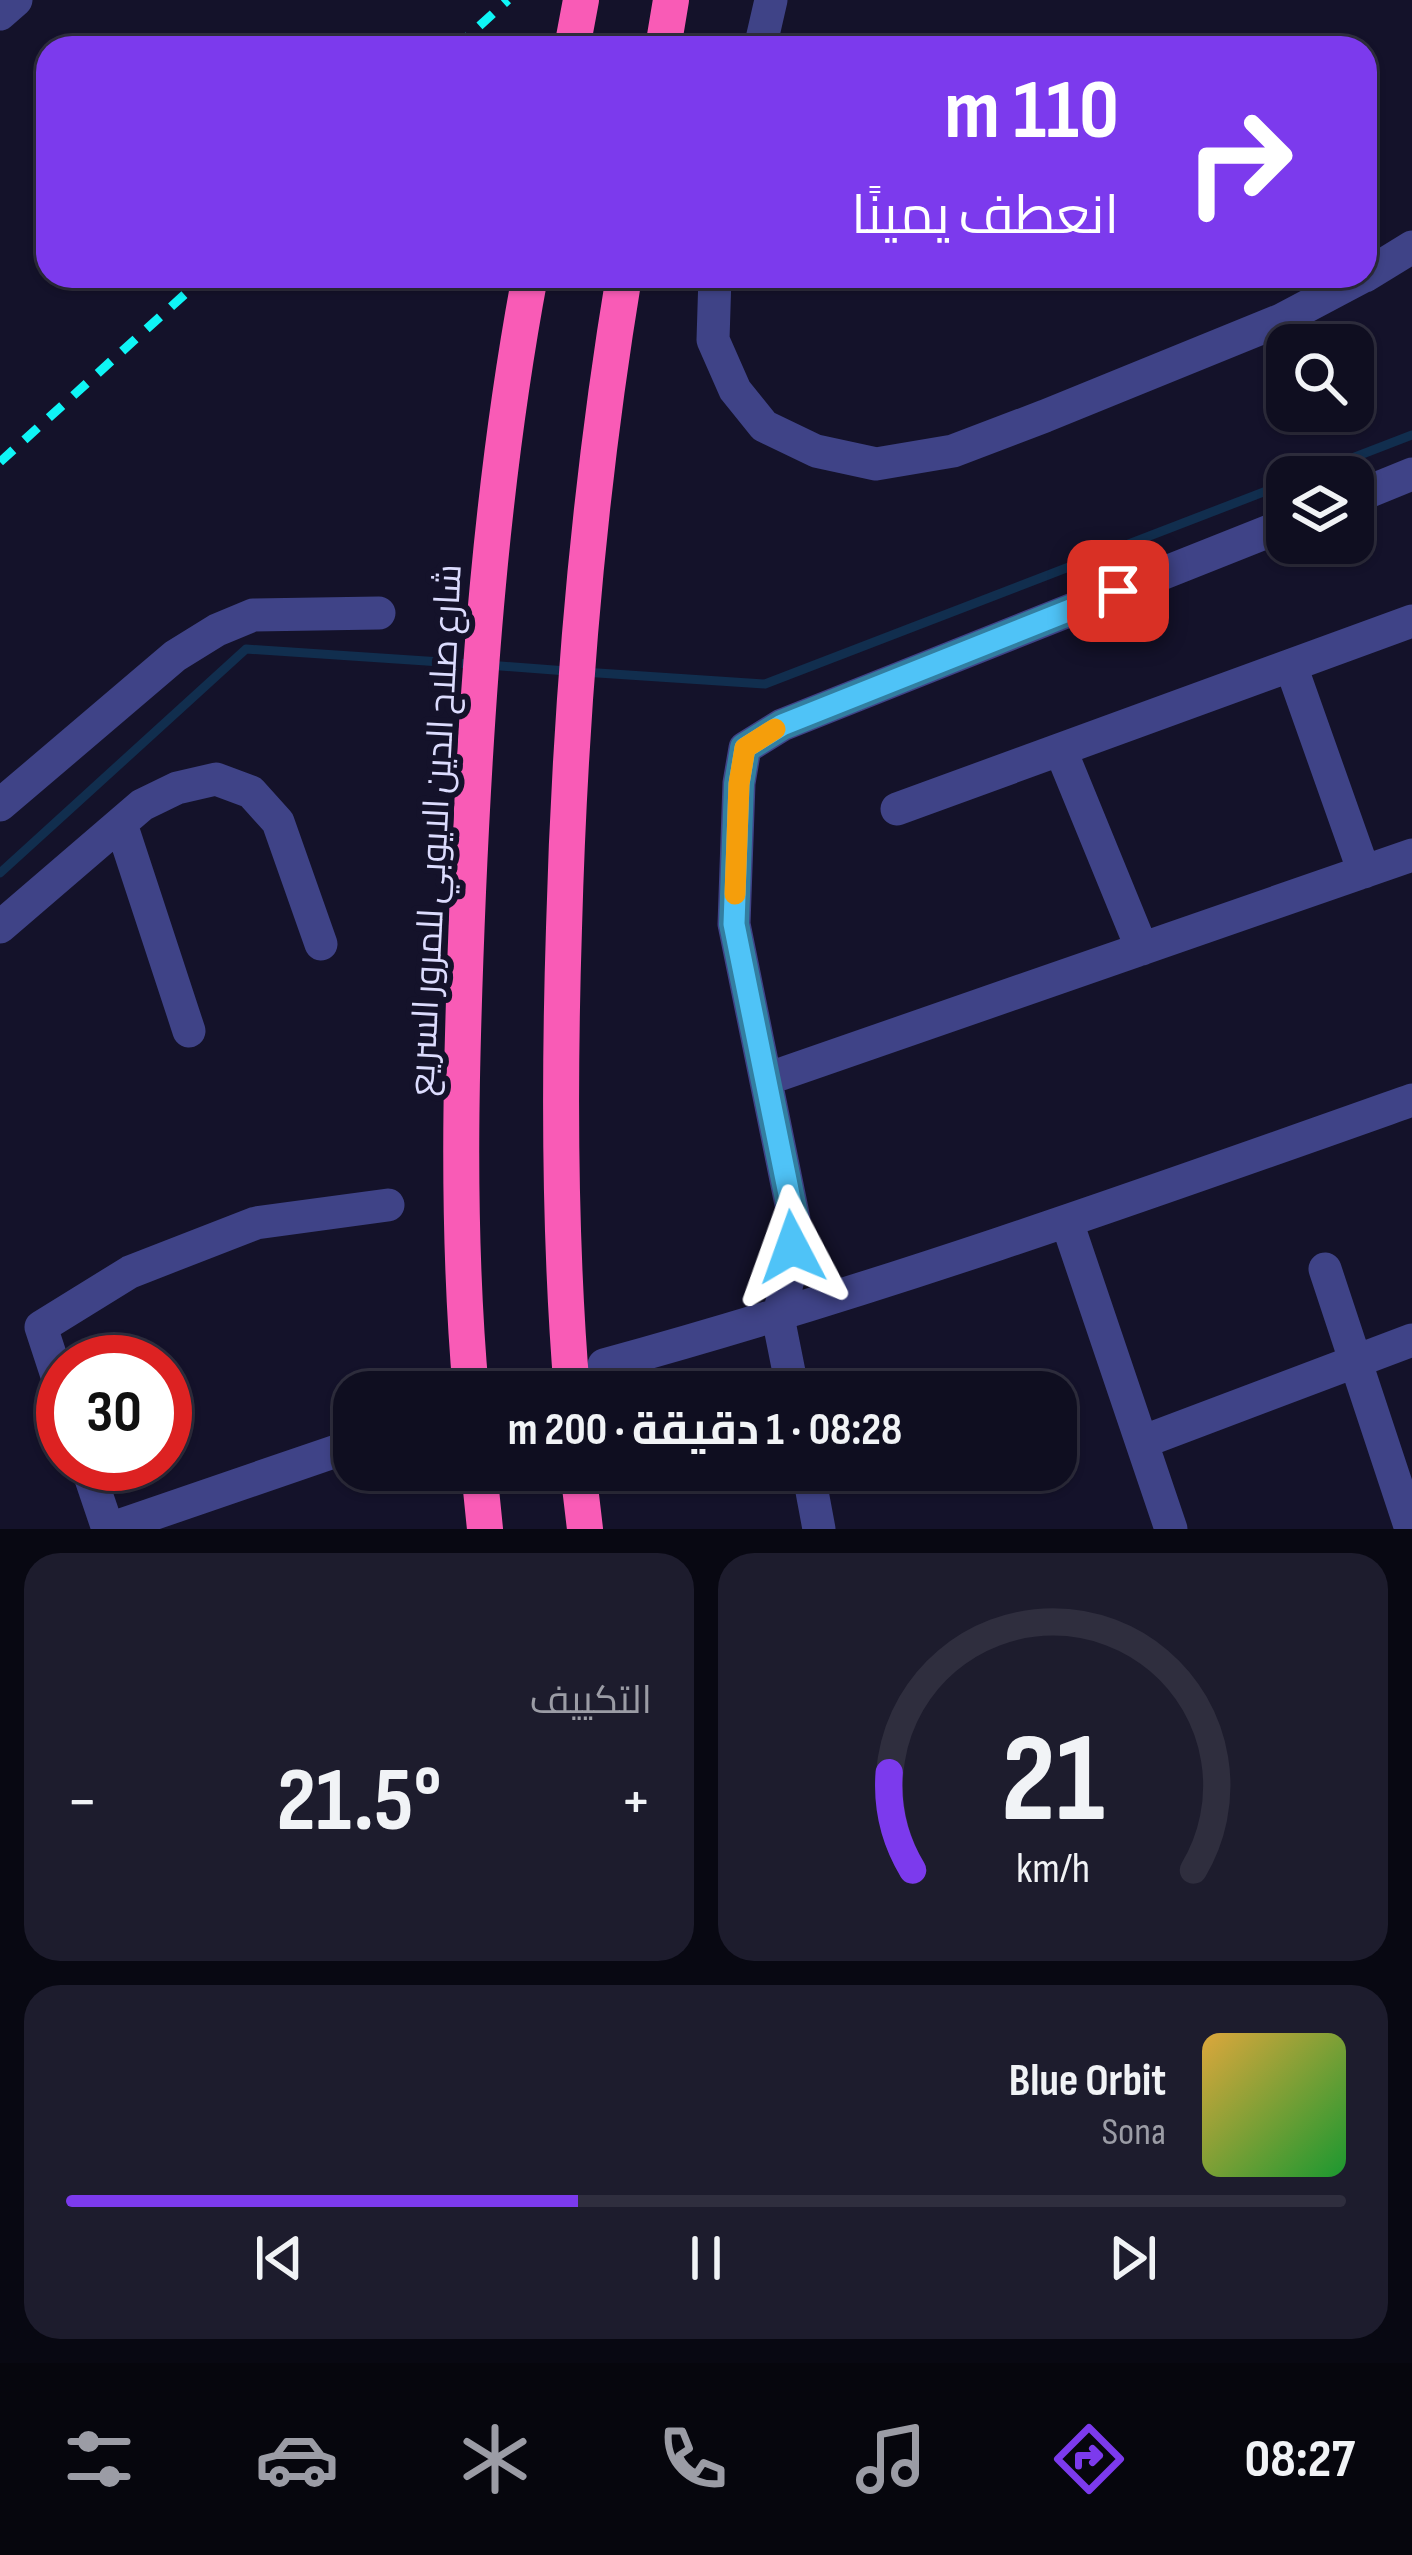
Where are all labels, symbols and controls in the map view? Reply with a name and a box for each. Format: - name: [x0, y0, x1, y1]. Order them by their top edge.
- text: 110 m: [944, 61, 1119, 162]
- icon: right: [1161, 84, 1317, 240]
- text: انعطف يمينًا: [851, 184, 1119, 249]
- map controls: [1266, 324, 1374, 564]
- button: search: [1266, 324, 1374, 432]
- button: layers: [1266, 456, 1374, 564]
- pin: [1067, 540, 1169, 642]
- icon: arrive: [1085, 558, 1151, 624]
- street label: شارع صلاح الدين الايوبي للمرور السريع: [401, 563, 477, 1097]
- position arrow: [729, 1184, 855, 1310]
- speed limit sign: 30: [36, 1335, 192, 1491]
- text: 08:28 · 1 دقيقة · 200 m: [508, 1403, 902, 1458]
- text: التكييف: [530, 1678, 652, 1725]
- text: 21: [1001, 1707, 1105, 1856]
- text: 21.5°: [276, 1748, 442, 1856]
- text: −: [66, 1763, 98, 1842]
- text: +: [620, 1763, 652, 1842]
- text: km/h: [1016, 1843, 1090, 1895]
- text: Blue Orbit: [1009, 2054, 1166, 2109]
- text: Sona: [1101, 2109, 1166, 2156]
- icon: previous: [246, 2225, 312, 2291]
- icon: pause: [673, 2225, 739, 2291]
- icon: next: [1100, 2225, 1166, 2291]
- icon: filters: [57, 2417, 141, 2501]
- icon: car: [255, 2417, 339, 2501]
- icon: climate: [453, 2417, 537, 2501]
- icon: phone: [651, 2417, 735, 2501]
- icon: music: [849, 2417, 933, 2501]
- icon: directions: [1047, 2417, 1131, 2501]
- text: 08:27: [1245, 2427, 1355, 2492]

